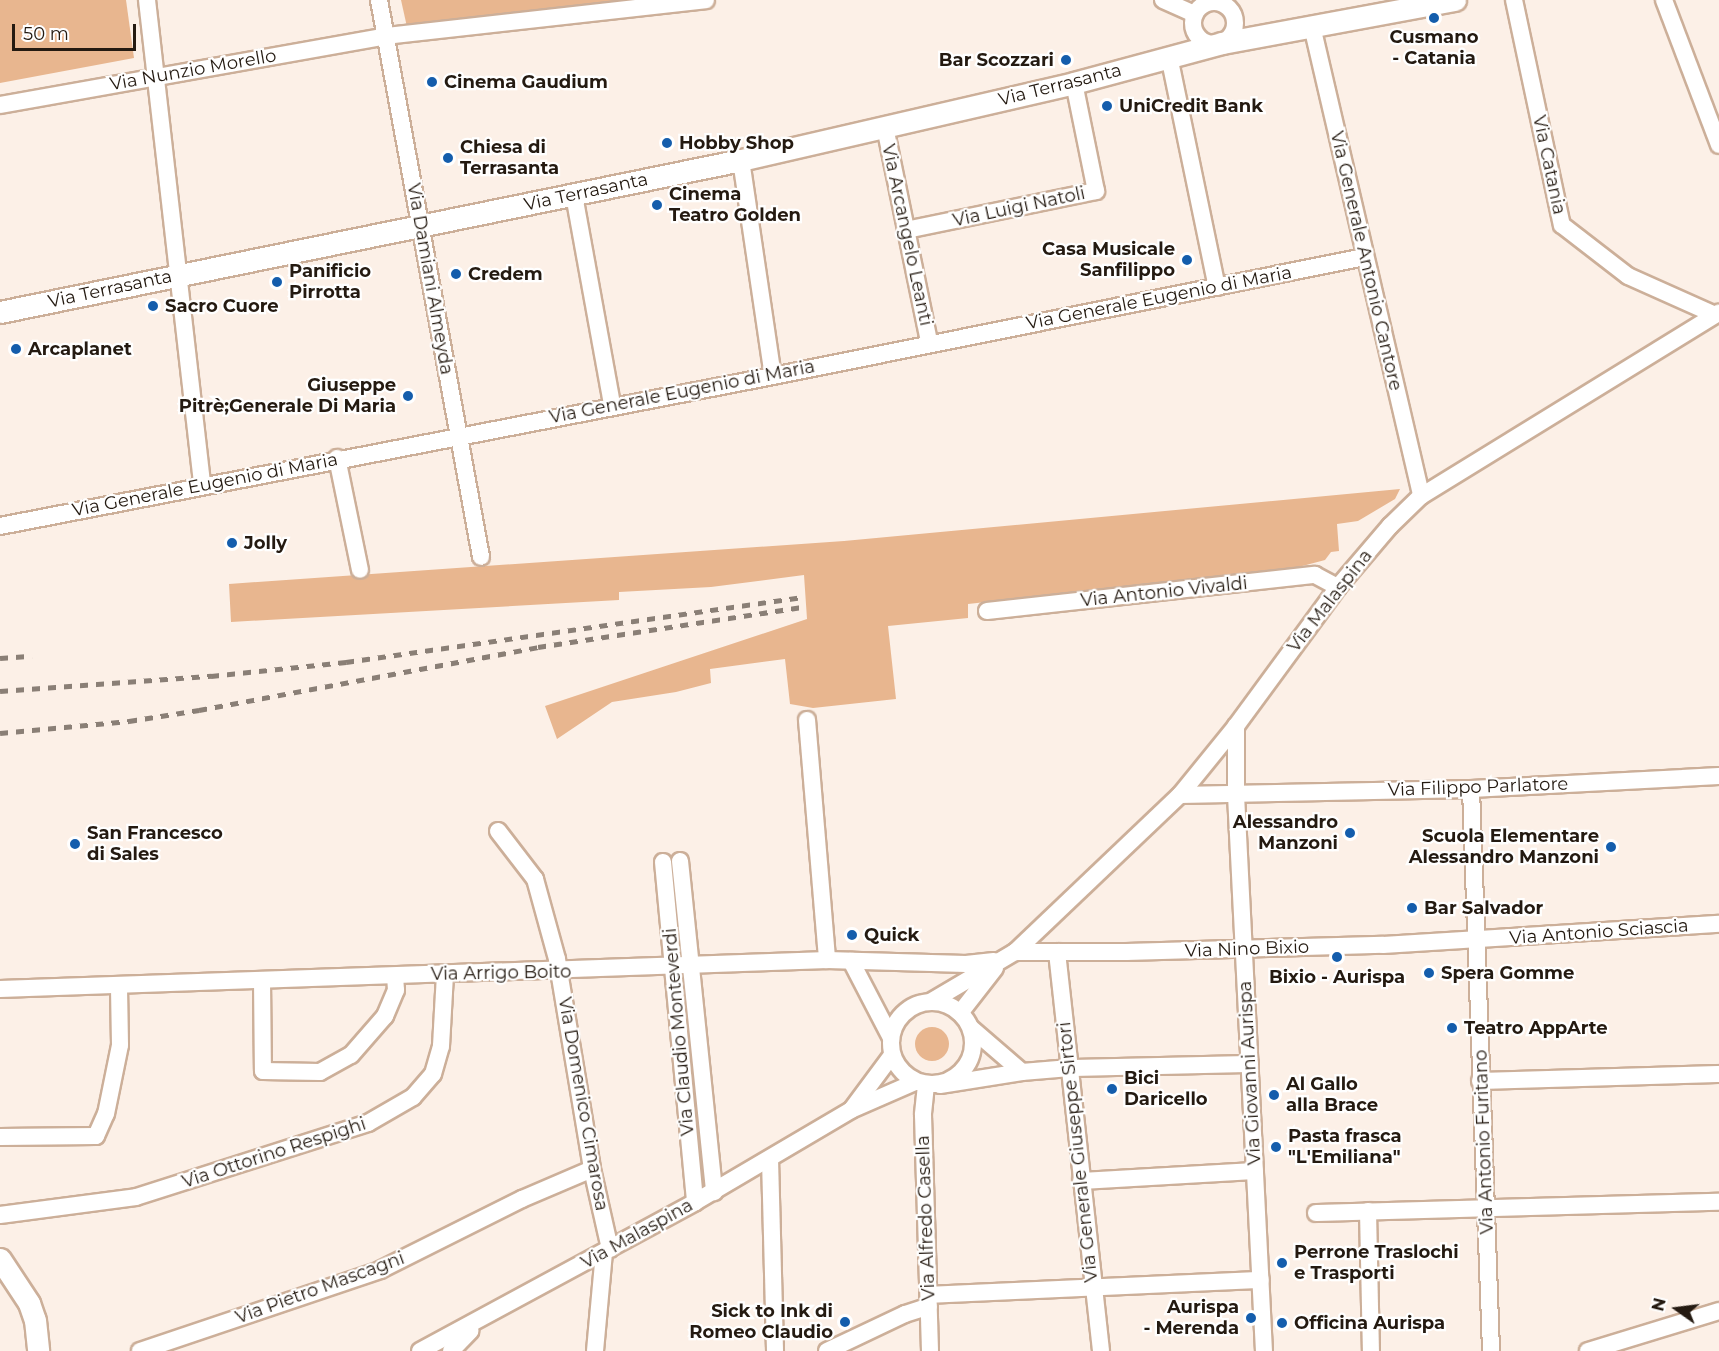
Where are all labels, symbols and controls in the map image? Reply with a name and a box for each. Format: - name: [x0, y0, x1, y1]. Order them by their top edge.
- marker: Cusmano - Catania: [1427, 11, 1441, 25]
- scale bar: [15, 12, 140, 50]
- text: 50 m: [23, 23, 69, 45]
- place label: Cusmano - Catania: [1390, 27, 1478, 70]
- street label: Via Nunzio Morello: [108, 45, 278, 95]
- place label: Bar Scozzari: [939, 49, 1054, 71]
- marker: Bar Scozzari: [1059, 53, 1073, 67]
- street label: Via Terrasanta: [996, 59, 1124, 111]
- place label: Cinema Gaudium: [444, 71, 608, 93]
- marker: Cinema Gaudium: [425, 75, 439, 89]
- place label: UniCredit Bank: [1119, 95, 1263, 117]
- marker: UniCredit Bank: [1100, 99, 1114, 113]
- street label: Via Catania: [1528, 113, 1570, 217]
- street label: Via Generale Antonio Cantore: [1326, 129, 1406, 393]
- place label: Hobby Shop: [679, 132, 794, 154]
- marker: Hobby Shop: [660, 136, 674, 150]
- place label: Chiesa di Terrasanta: [460, 137, 559, 180]
- street label: Via Arcangelo Leanti: [877, 142, 937, 328]
- marker: Chiesa di Terrasanta: [441, 151, 455, 165]
- street label: Via Terrasanta: [522, 168, 650, 216]
- street label: Via Damiani Almeyda: [403, 182, 457, 376]
- street label: Via Luigi Natoli: [951, 182, 1087, 232]
- place label: Cinema Teatro Golden: [669, 184, 801, 226]
- marker: Cinema Teatro Golden: [650, 198, 664, 212]
- place label: Casa Musicale Sanfilippo: [1042, 239, 1175, 282]
- marker: Casa Musicale Sanfilippo: [1180, 253, 1194, 267]
- place label: Panificio Pirrotta: [289, 261, 371, 304]
- street label: Via Generale Eugenio di Maria: [1024, 262, 1294, 334]
- place label: Credem: [468, 263, 543, 285]
- street label: Via Terrasanta: [46, 265, 174, 313]
- marker: Credem: [449, 267, 463, 281]
- marker: Panificio Pirrotta: [270, 275, 284, 289]
- place label: Sacro Cuore: [165, 295, 279, 317]
- marker: Sacro Cuore: [146, 299, 160, 313]
- place label: Arcaplanet: [28, 338, 132, 360]
- marker: Arcaplanet: [9, 342, 23, 356]
- street label: Via Generale Eugenio di Maria: [547, 356, 817, 428]
- place label: Giuseppe Pitrè;Generale Di Maria: [179, 375, 396, 418]
- marker: Giuseppe Pitrè;Generale Di Maria: [401, 389, 415, 403]
- street label: Via Generale Eugenio di Maria: [70, 449, 340, 521]
- place label: Jolly: [244, 532, 287, 554]
- marker: Jolly: [225, 536, 239, 550]
- street label: Via Malaspina: [1283, 545, 1377, 657]
- street label: Via Antonio Vivaldi: [1079, 572, 1249, 612]
- street label: Via Filippo Parlatore: [1387, 773, 1569, 801]
- place label: Alessandro Manzoni: [1233, 812, 1338, 854]
- place label: San Francesco di Sales: [87, 823, 223, 866]
- marker: Alessandro Manzoni: [1343, 826, 1357, 840]
- place label: Scuola Elementare Alessandro Manzoni: [1409, 826, 1599, 868]
- marker: San Francesco di Sales: [68, 837, 82, 851]
- marker: Scuola Elementare Alessandro Manzoni: [1604, 840, 1618, 854]
- place label: Bar Salvador: [1424, 897, 1543, 919]
- marker: Bar Salvador: [1405, 901, 1419, 915]
- street label: Via Antonio Sciascia: [1509, 915, 1689, 949]
- place label: Quick: [864, 924, 919, 946]
- street label: Via Claudio Monteverdi: [659, 927, 699, 1137]
- marker: Quick: [845, 928, 859, 942]
- street label: Via Nino Bixio: [1185, 936, 1309, 962]
- marker: Bixio - Aurispa: [1330, 950, 1344, 964]
- street label: Via Arrigo Boito: [431, 961, 571, 985]
- place label: Spera Gomme: [1441, 962, 1574, 984]
- place label: Bixio - Aurispa: [1269, 966, 1405, 988]
- marker: Spera Gomme: [1422, 966, 1436, 980]
- street label: Via Giovanni Aurispa: [1234, 980, 1266, 1166]
- street label: Via Domenico Cimarosa: [554, 996, 612, 1212]
- place label: Teatro AppArte: [1464, 1017, 1608, 1039]
- street label: Via Generale Giuseppe Sirtori: [1054, 1021, 1102, 1283]
- marker: Teatro AppArte: [1445, 1021, 1459, 1035]
- street label: Via Antonio Furitano: [1470, 1049, 1498, 1235]
- place label: Bici Daricello: [1124, 1068, 1208, 1110]
- place label: Al Gallo alla Brace: [1286, 1074, 1378, 1116]
- marker: Bici Daricello: [1105, 1082, 1119, 1096]
- marker: Al Gallo alla Brace: [1267, 1088, 1281, 1102]
- street label: Via Ottorino Respighi: [179, 1113, 369, 1193]
- place label: Pasta frasca "L'Emiliana": [1288, 1126, 1402, 1168]
- street label: Via Alfredo Casella: [912, 1135, 940, 1301]
- marker: Pasta frasca "L'Emiliana": [1269, 1140, 1283, 1154]
- street label: Via Malaspina: [577, 1194, 697, 1274]
- place label: Perrone Traslochi e Trasporti: [1294, 1242, 1459, 1284]
- street label: Via Pietro Mascagni: [233, 1247, 407, 1329]
- marker: Perrone Traslochi e Trasporti: [1275, 1256, 1289, 1270]
- north arrow: [1647, 1279, 1707, 1339]
- text: N: [1648, 1296, 1670, 1313]
- place label: Aurispa - Merenda: [1143, 1297, 1239, 1340]
- place label: Sick to Ink di Romeo Claudio: [689, 1301, 833, 1344]
- marker: Aurispa - Merenda: [1244, 1311, 1258, 1325]
- place label: Officina Aurispa: [1294, 1312, 1445, 1334]
- marker: Sick to Ink di Romeo Claudio: [838, 1315, 852, 1329]
- marker: Officina Aurispa: [1275, 1316, 1289, 1330]

